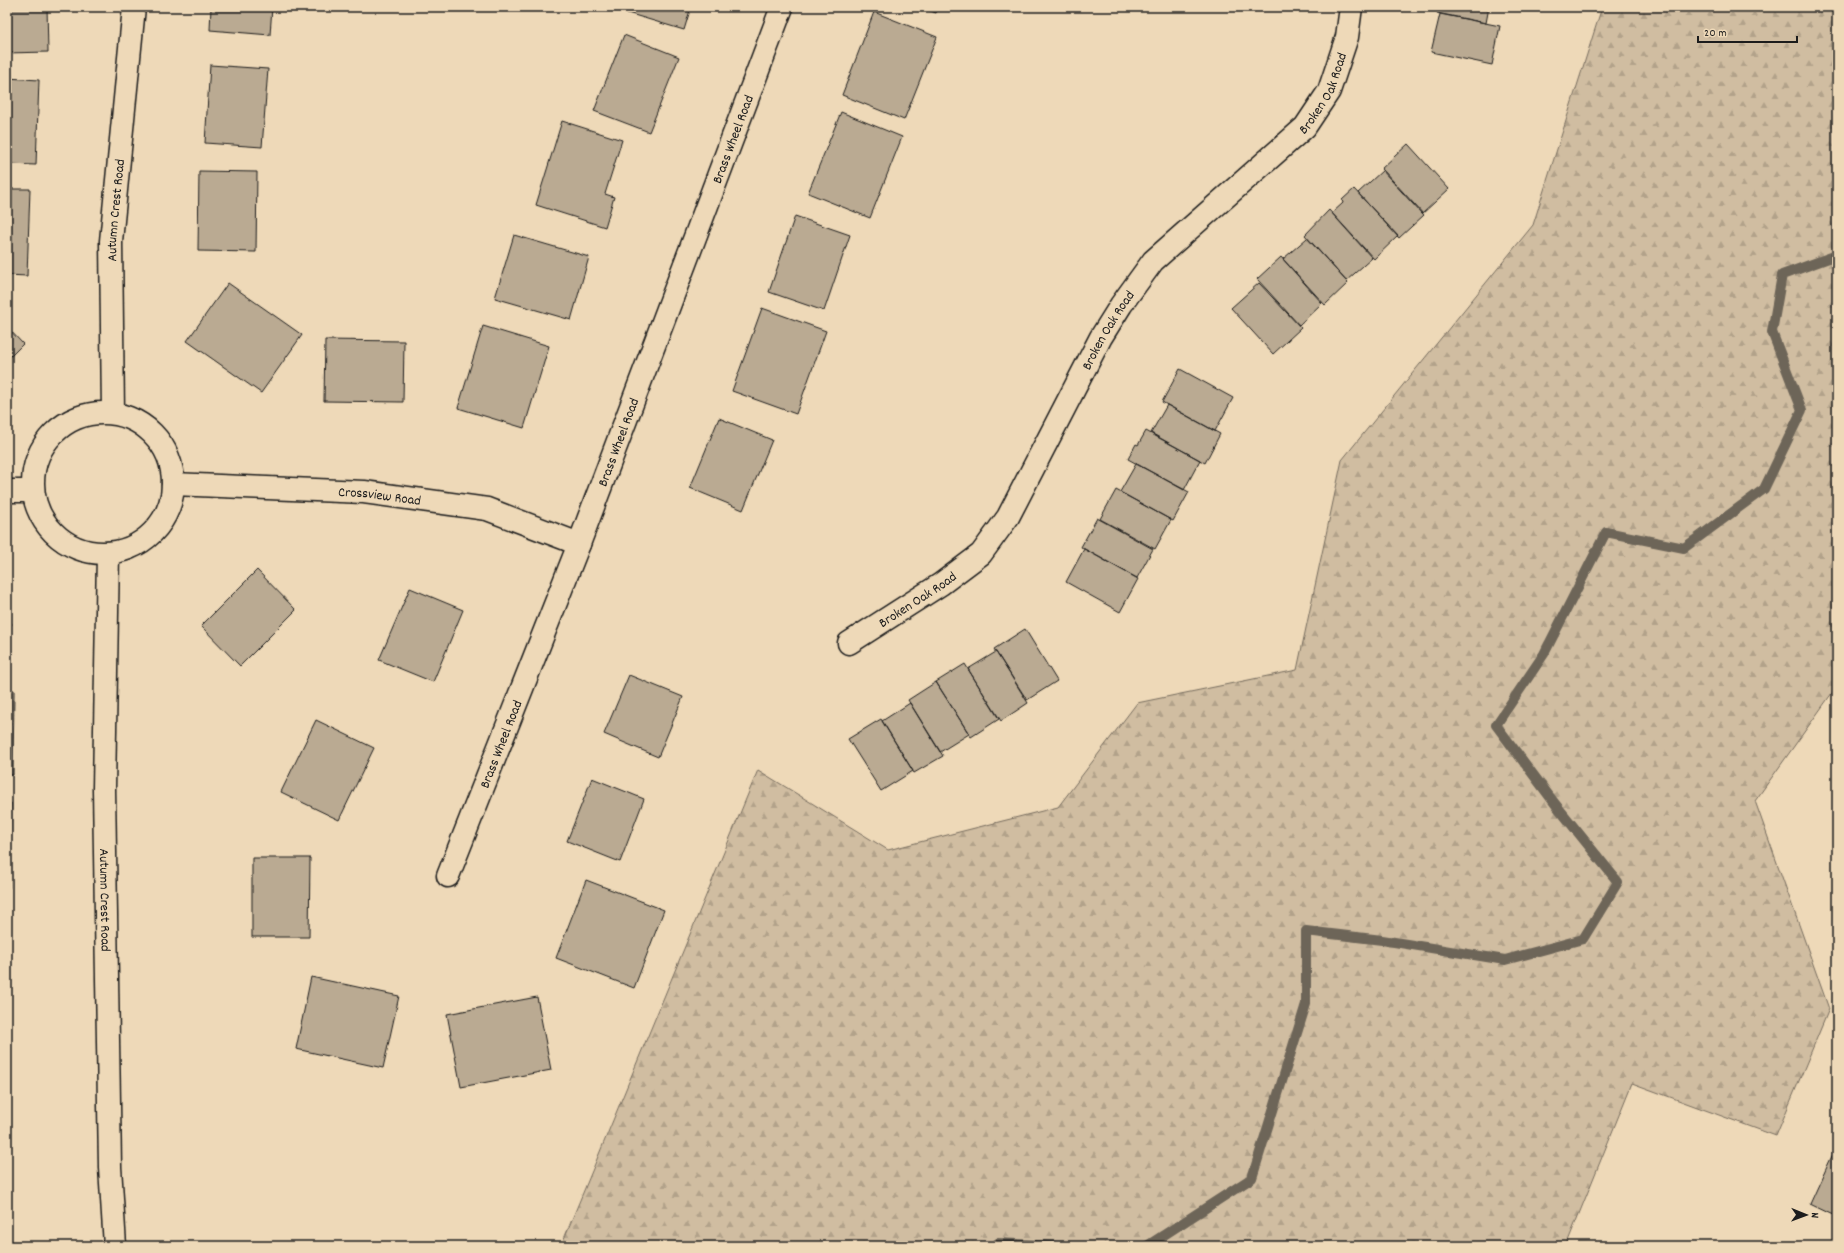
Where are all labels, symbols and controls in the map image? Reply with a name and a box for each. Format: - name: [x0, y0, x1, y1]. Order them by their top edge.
- scale bar: [1698, 18, 1797, 44]
- text: 20 m: [1704, 25, 1727, 42]
- street label: Broken Oak Road: [1295, 51, 1353, 140]
- street label: Brass Wheel Road: [708, 93, 760, 187]
- street label: Autumn Crest Road: [103, 158, 131, 262]
- street label: Broken Oak Road: [1078, 287, 1140, 374]
- street label: Brass Wheel Road: [594, 396, 645, 490]
- street label: Crossview Road: [338, 483, 422, 512]
- street label: Broken Oak Road: [875, 568, 961, 634]
- street label: Brass Wheel Road: [476, 698, 528, 792]
- street label: Autumn Crest Road: [93, 848, 115, 952]
- north arrow: [1786, 1195, 1826, 1235]
- text: N: [1806, 1212, 1822, 1219]

